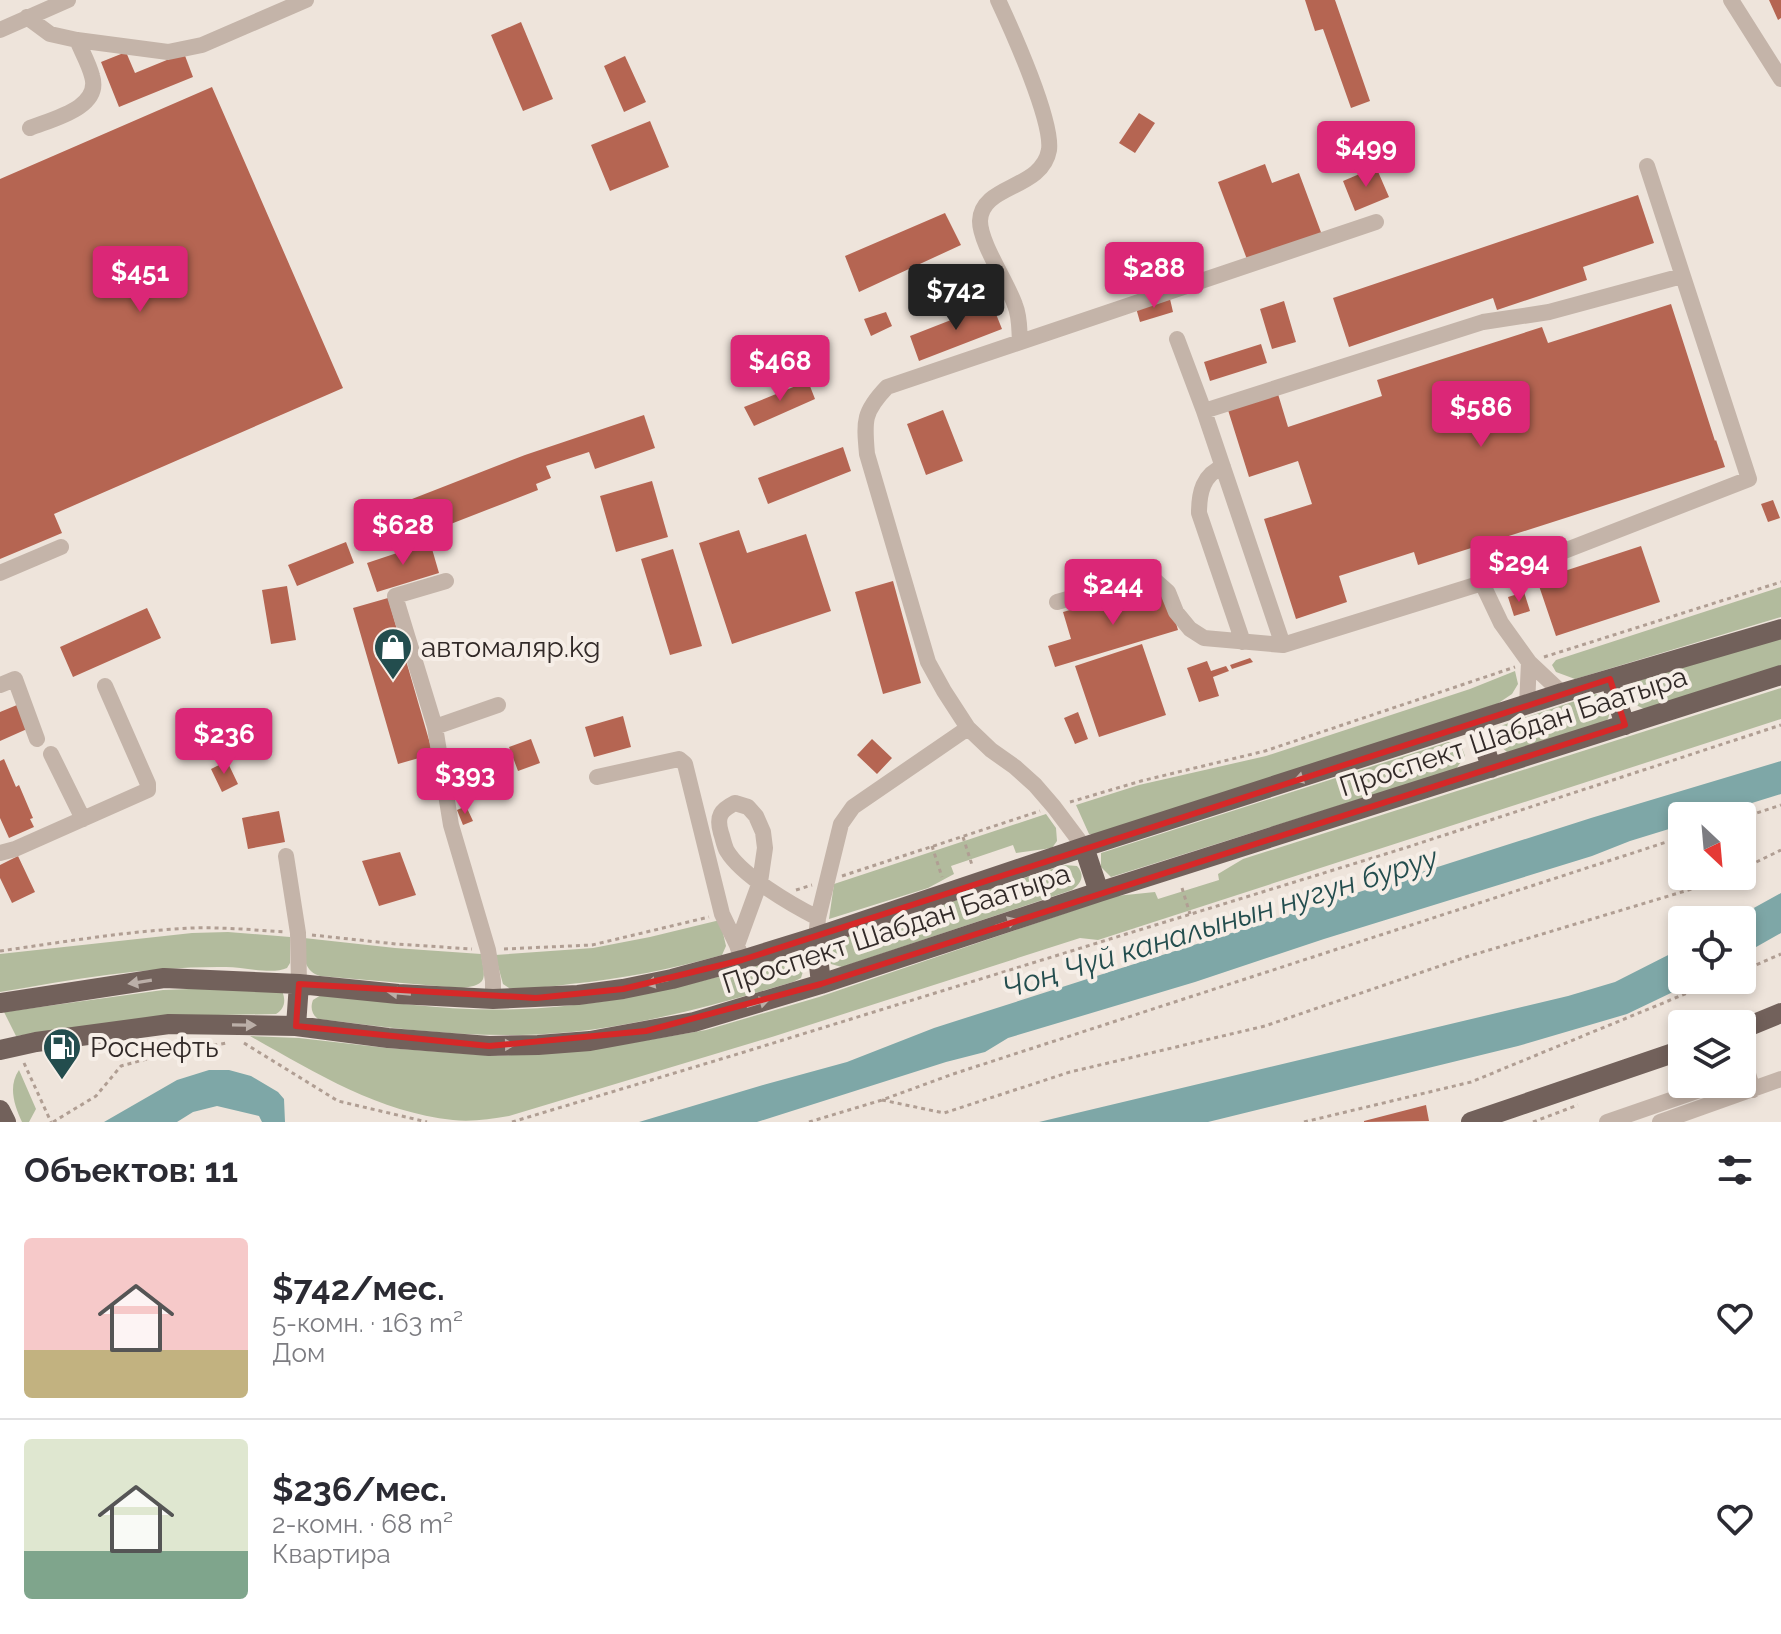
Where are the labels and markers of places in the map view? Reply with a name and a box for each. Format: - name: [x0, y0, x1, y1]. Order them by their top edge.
- pin: $499: [1319, 121, 1413, 189]
- pin: $288: [1107, 242, 1201, 310]
- pin: $451: [93, 246, 187, 314]
- pin: $742: [909, 264, 1003, 332]
- pin: $468: [733, 335, 827, 403]
- pin: $586: [1434, 381, 1528, 449]
- pin: $628: [356, 499, 450, 567]
- pin: $294: [1472, 536, 1566, 604]
- pin: $244: [1066, 559, 1160, 627]
- shop icon: автомаляр.kg: [372, 626, 414, 681]
- place label: автомаляр.kg: [421, 631, 601, 664]
- pin: $236: [177, 708, 271, 776]
- pin: $393: [418, 748, 512, 816]
- fuel station icon: Роснефть: [41, 1026, 83, 1081]
- place label: Роснефть: [90, 1031, 219, 1064]

